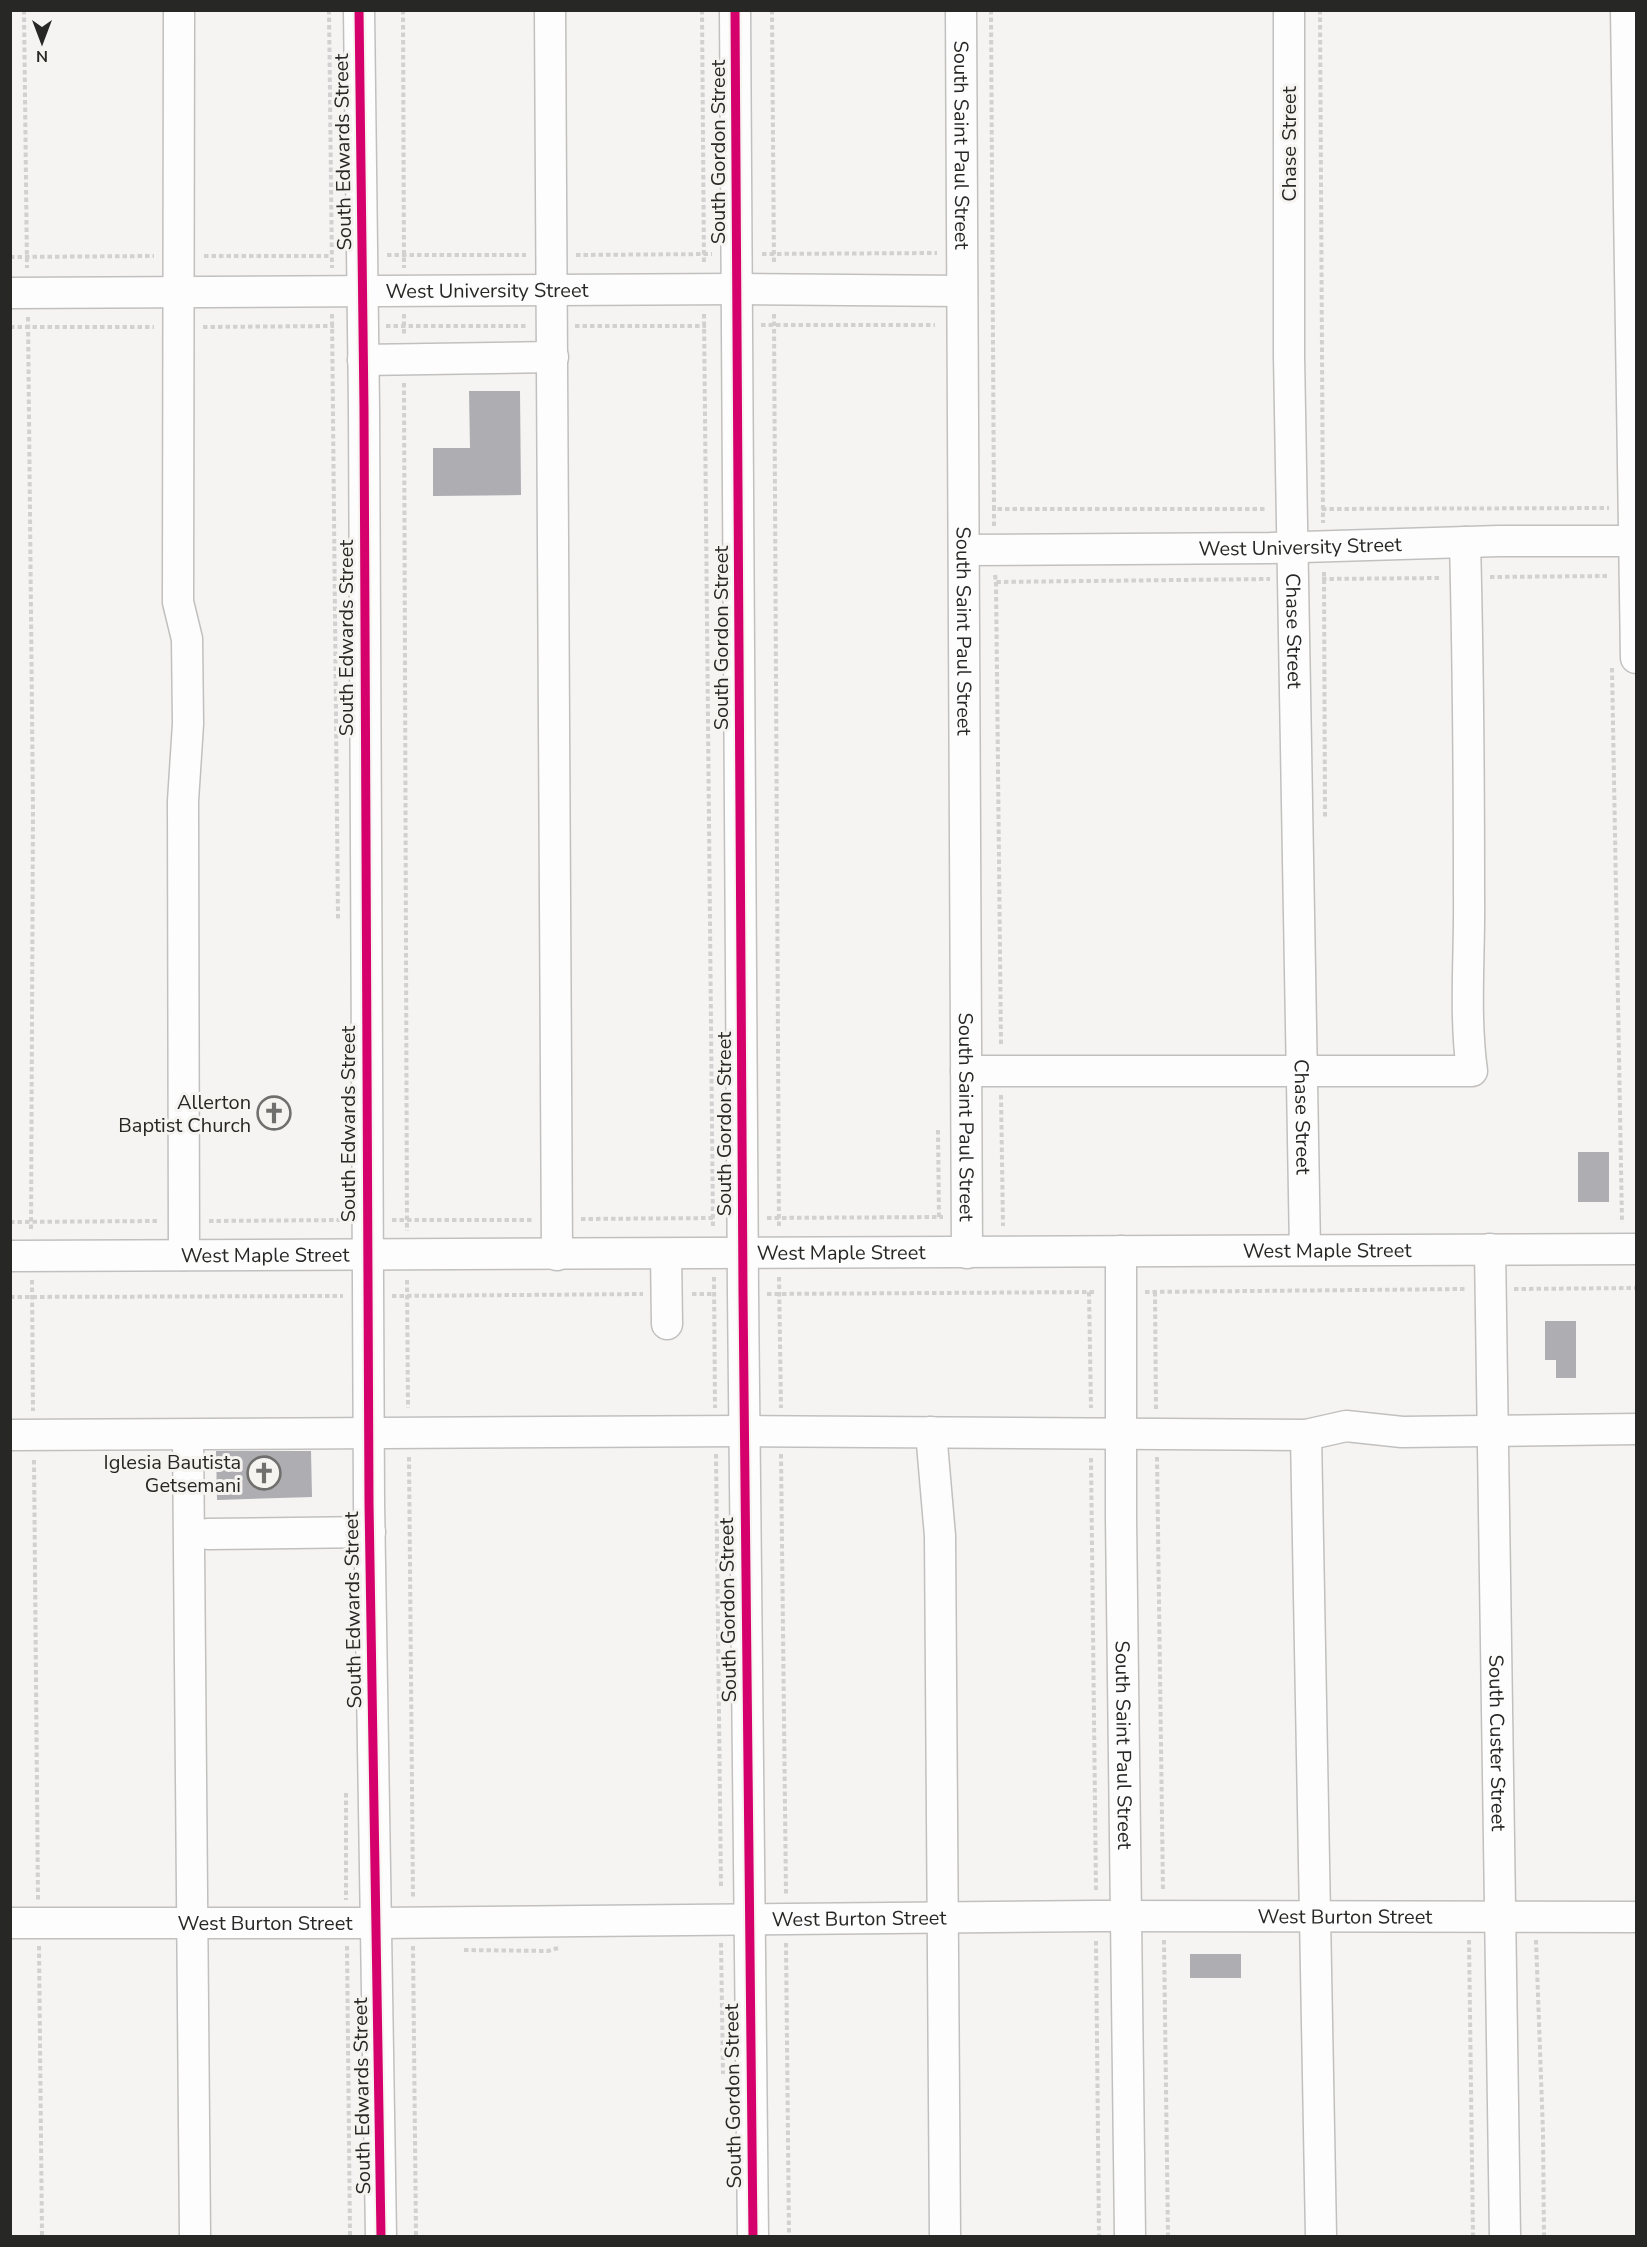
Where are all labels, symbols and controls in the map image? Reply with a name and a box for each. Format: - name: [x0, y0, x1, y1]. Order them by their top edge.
- north arrow: [12, 12, 72, 72]
- street label: South Saint Paul Street: [948, 40, 976, 251]
- text: N: [36, 45, 48, 67]
- street label: South Edwards Street: [328, 52, 358, 251]
- street label: South Gordon Street: [705, 59, 732, 244]
- street label: Chase Street: [1276, 85, 1303, 202]
- street label: West University Street: [385, 276, 590, 304]
- street label: South Saint Paul Street: [950, 526, 978, 737]
- street label: West University Street: [1198, 530, 1403, 562]
- street label: South Edwards Street: [333, 539, 360, 736]
- street label: South Gordon Street: [708, 545, 735, 730]
- street label: Chase Street: [1279, 573, 1308, 690]
- street label: South Saint Paul Street: [952, 1012, 980, 1223]
- street label: South Edwards Street: [335, 1025, 362, 1222]
- street label: South Gordon Street: [711, 1031, 738, 1216]
- street label: Chase Street: [1288, 1059, 1317, 1176]
- place label: Allerton Baptist Church: [118, 1089, 251, 1139]
- church icon: Allerton Baptist Church: [256, 1095, 292, 1131]
- street label: West Maple Street: [1243, 1236, 1412, 1264]
- street label: West Maple Street: [757, 1239, 926, 1266]
- street label: West Maple Street: [181, 1241, 350, 1269]
- place label: Iglesia Bautista Getsemani: [104, 1449, 241, 1499]
- church icon: Iglesia Bautista Getsemani: [246, 1455, 282, 1491]
- street label: South Edwards Street: [338, 1510, 368, 1709]
- street label: South Gordon Street: [713, 1516, 743, 1703]
- street label: South Saint Paul Street: [1109, 1640, 1139, 1851]
- street label: South Custer Street: [1483, 1654, 1512, 1832]
- street label: West Burton Street: [1258, 1903, 1433, 1930]
- street label: West Burton Street: [771, 1904, 947, 1933]
- street label: West Burton Street: [178, 1910, 353, 1937]
- street label: South Edwards Street: [347, 1996, 377, 2195]
- street label: South Gordon Street: [718, 2002, 748, 2189]

